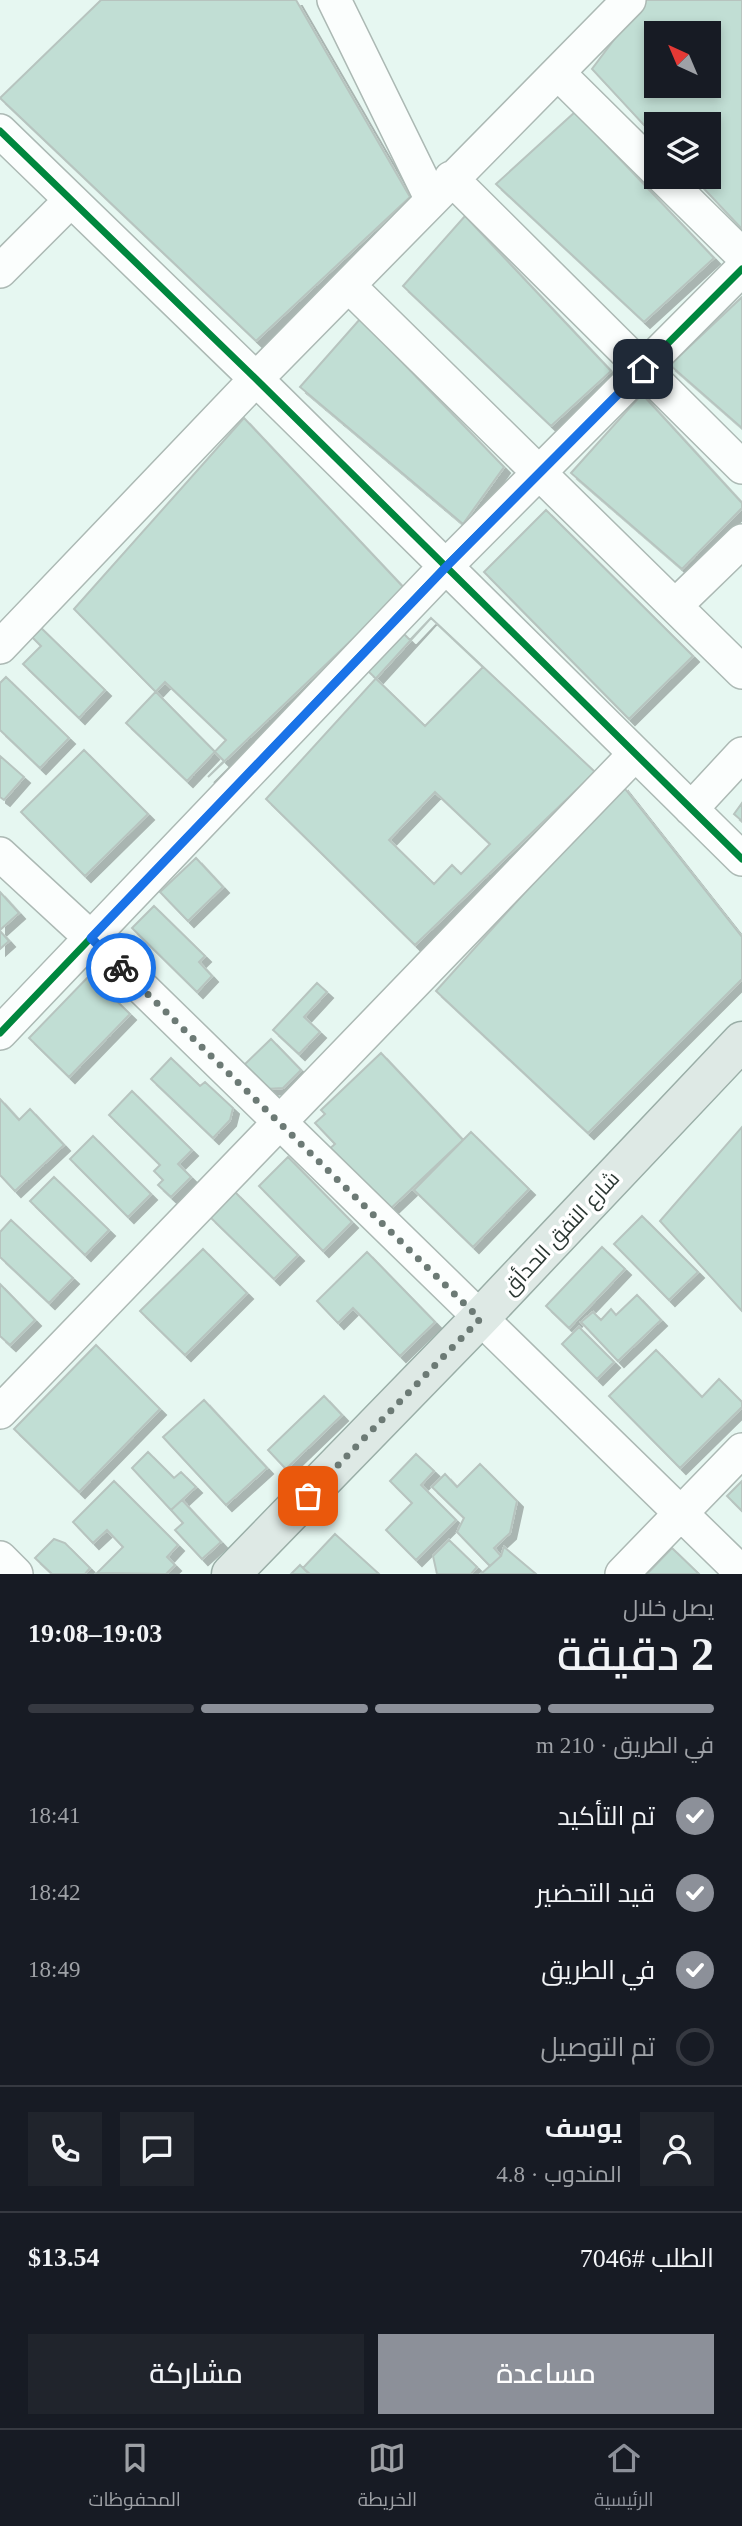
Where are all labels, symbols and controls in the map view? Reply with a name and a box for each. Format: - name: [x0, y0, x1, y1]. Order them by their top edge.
- north arrow: [644, 21, 721, 98]
- map controls: [644, 21, 721, 189]
- button: layers: [644, 112, 721, 189]
- pin: [613, 339, 673, 399]
- icon: home: [624, 350, 662, 388]
- courier: [86, 933, 156, 1003]
- icon: bike: [102, 949, 140, 987]
- street label: شارع النفق الحدأق: [497, 1166, 626, 1301]
- pin: [278, 1466, 338, 1526]
- icon: bag: [289, 1477, 327, 1515]
- text: يصل خلال: [623, 1596, 714, 1621]
- text: 19:03–19:08: [28, 1619, 162, 1648]
- text: 2 دقيقة: [557, 1629, 714, 1680]
- text: في الطريق · 210 m: [536, 1733, 714, 1758]
- icon: check: [676, 1797, 714, 1835]
- text: تم التأكيد: [557, 1802, 655, 1831]
- text: 18:41: [28, 1803, 80, 1828]
- icon: check: [676, 1874, 714, 1912]
- text: قيد التحضير: [536, 1879, 655, 1908]
- text: 18:42: [28, 1880, 80, 1905]
- icon: check: [676, 1951, 714, 1989]
- text: في الطريق: [541, 1956, 655, 1985]
- text: 18:49: [28, 1957, 80, 1982]
- text: تم التوصيل: [540, 2033, 655, 2062]
- button: phone: [28, 2112, 102, 2186]
- button: chat: [120, 2112, 194, 2186]
- button: person: [640, 2112, 714, 2186]
- text: يوسف: [545, 2114, 622, 2143]
- text: المندوب · 4.8: [496, 2162, 622, 2187]
- text: $13.54: [28, 2243, 100, 2272]
- text: الطلب #7046: [580, 2244, 714, 2273]
- button: مشاركة: [28, 2334, 364, 2414]
- button: مساعدة: [378, 2334, 714, 2414]
- tab: المحفوظات: [88, 2439, 181, 2517]
- tab: الخريطة: [358, 2439, 417, 2517]
- tab: الرئيسية: [594, 2439, 654, 2517]

